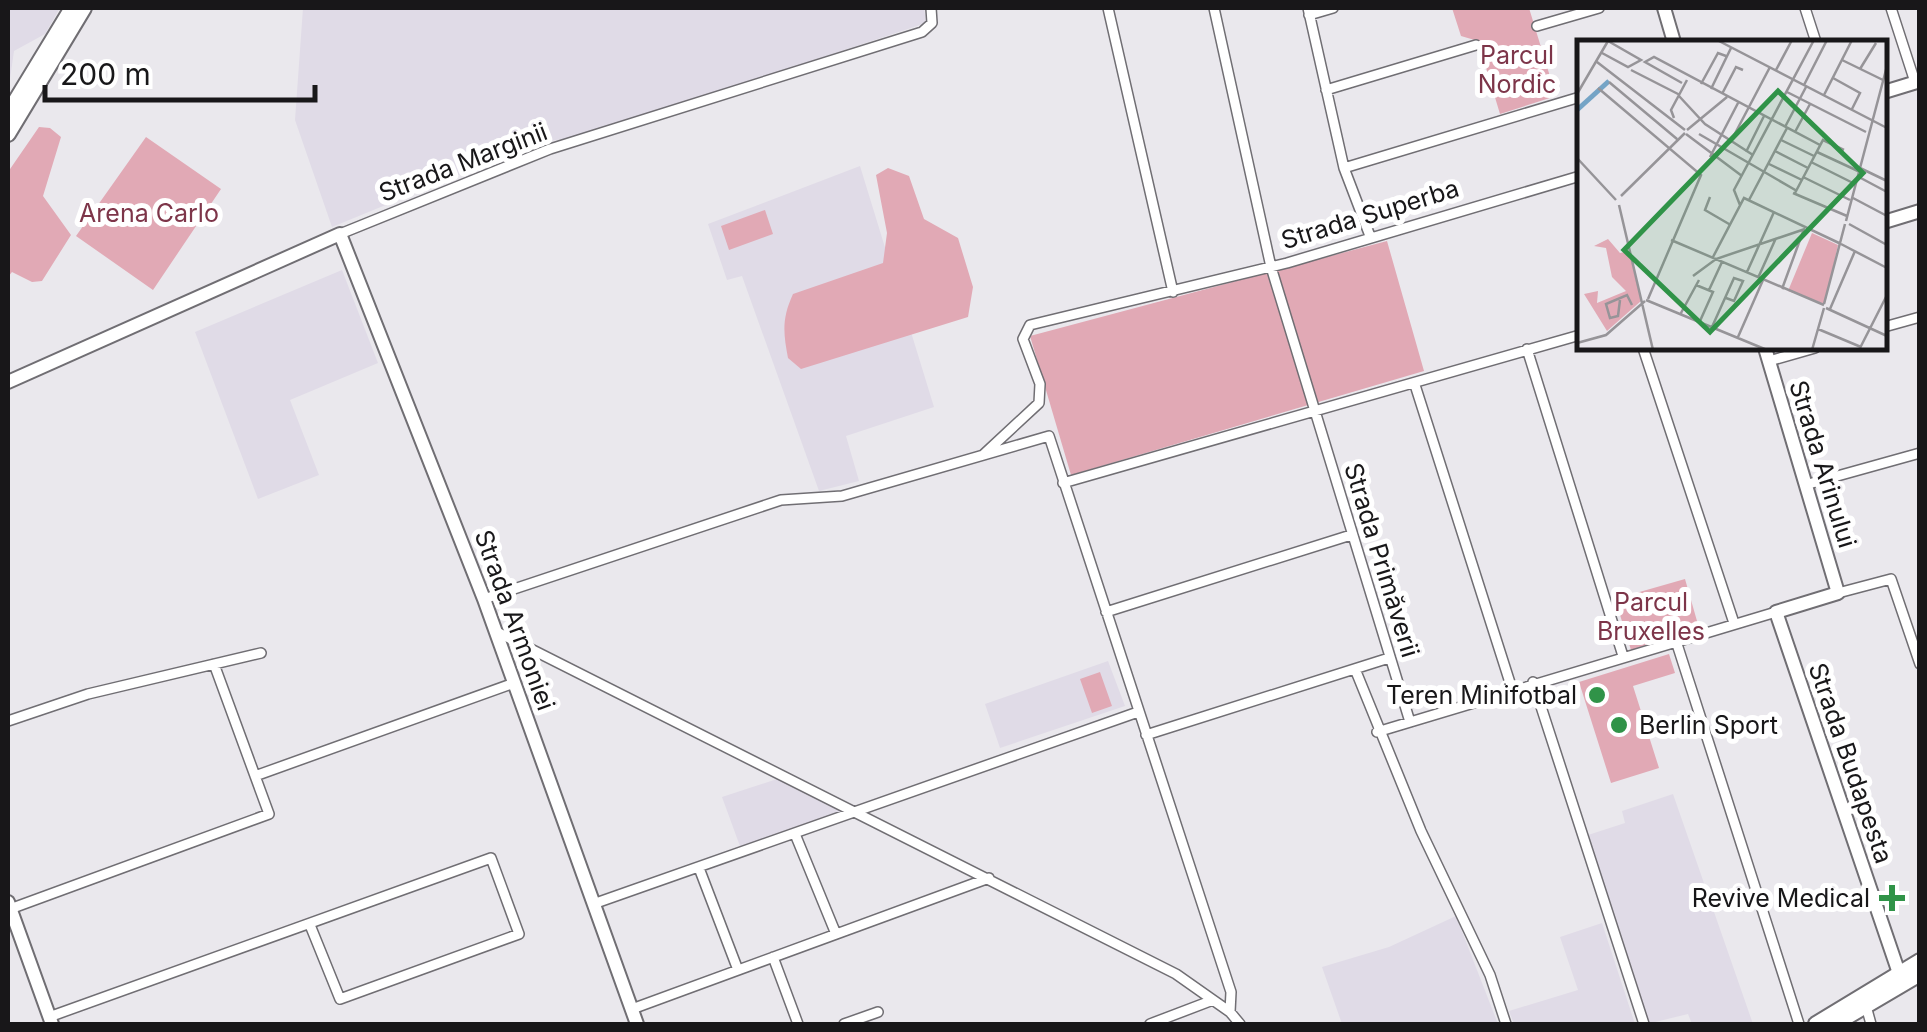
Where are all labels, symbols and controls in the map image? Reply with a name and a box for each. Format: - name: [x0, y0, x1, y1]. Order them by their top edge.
- scale bar: [45, 40, 315, 102]
- park label: Parcul Nordic: [1478, 40, 1556, 99]
- inset map: [1577, 40, 1887, 350]
- text: 200 m: [60, 56, 151, 92]
- street label: Strada Marginii: [375, 116, 551, 208]
- street label: Strada Superba: [1278, 173, 1462, 255]
- park label: Arena Carlo: [79, 198, 219, 228]
- street label: Strada Arinului: [1783, 377, 1863, 551]
- street label: Strada Primăverii: [1338, 459, 1426, 661]
- street label: Strada Armoniei: [469, 526, 561, 714]
- park label: Parcul Bruxelles: [1597, 587, 1705, 646]
- street label: Strada Budapesta: [1803, 659, 1899, 867]
- place label: Teren Minifotbal: [1386, 680, 1577, 710]
- marker: Teren Minifotbal: [1586, 684, 1608, 706]
- place label: Berlin Sport: [1639, 710, 1778, 740]
- marker: Berlin Sport: [1608, 714, 1630, 736]
- place label: Revive Medical: [1692, 883, 1870, 913]
- marker: Revive Medical: [1879, 885, 1905, 911]

